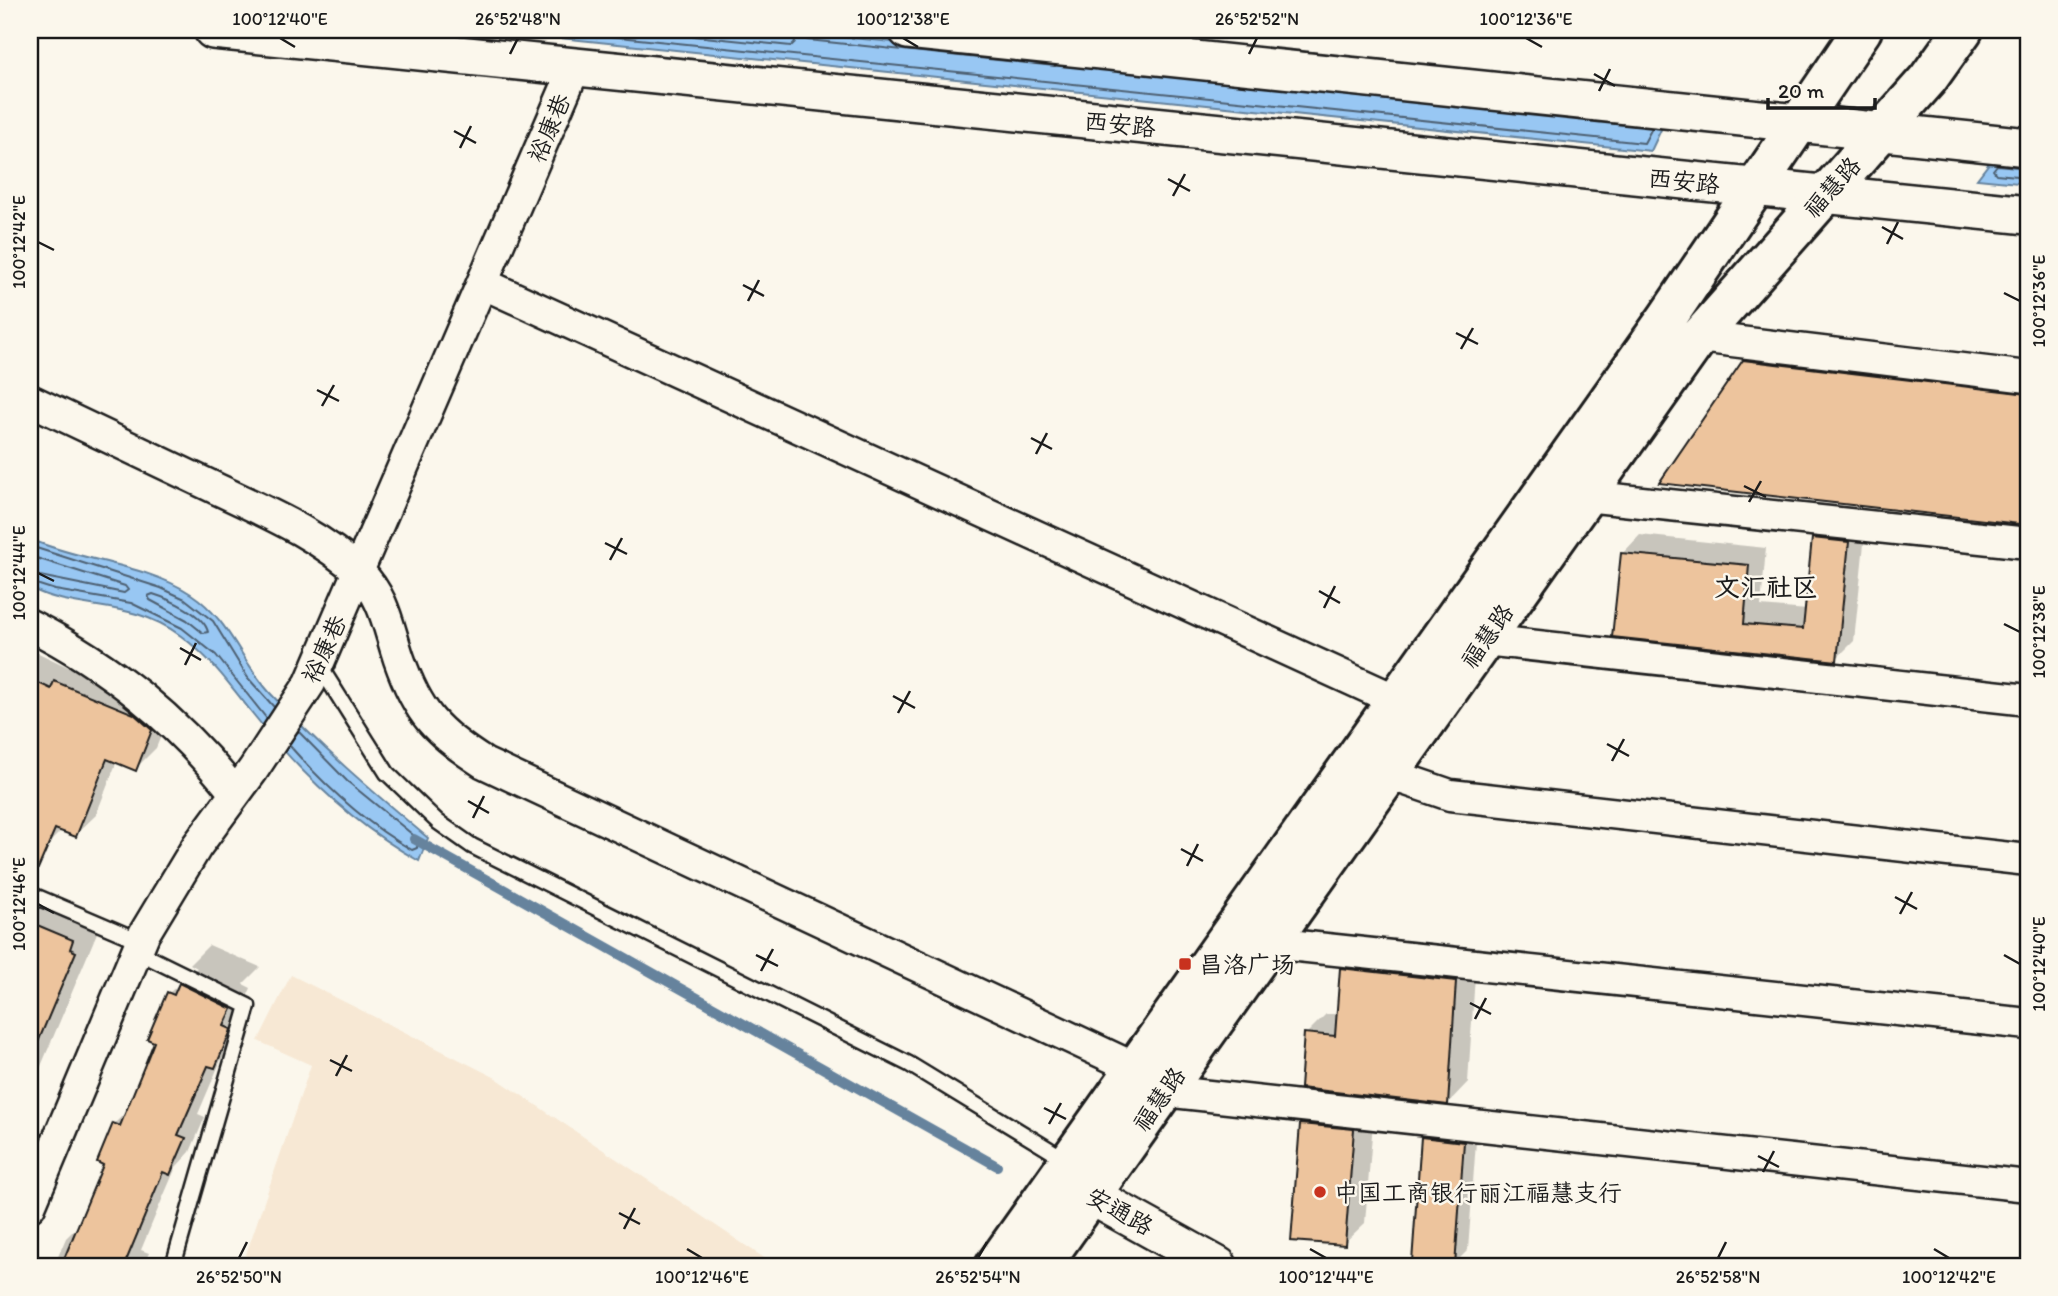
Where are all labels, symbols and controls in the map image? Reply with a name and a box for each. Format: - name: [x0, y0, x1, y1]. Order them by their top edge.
- text: 100°12'40"E: [232, 8, 328, 30]
- text: 26°52'48"N: [475, 8, 561, 30]
- text: 100°12'38"E: [856, 8, 950, 30]
- text: 26°52'52"N: [1215, 8, 1299, 30]
- text: 100°12'36"E: [1480, 8, 1572, 30]
- scale bar: [1768, 66, 1874, 110]
- text: 20 m: [1778, 78, 1825, 103]
- street label: 裕康巷: [522, 89, 576, 167]
- street label: 西安路: [1083, 106, 1157, 142]
- street label: 福慧路: [1797, 151, 1867, 223]
- street label: 西安路: [1647, 163, 1721, 199]
- text: 100°12'42"E: [8, 195, 30, 289]
- text: 100°12'36"E: [2028, 255, 2050, 347]
- text: 100°12'44"E: [8, 525, 30, 621]
- district label: 文汇社区: [1714, 571, 1818, 603]
- text: 100°12'38"E: [2028, 585, 2050, 679]
- street label: 福慧路: [1454, 598, 1520, 674]
- street label: 裕康巷: [296, 610, 352, 688]
- text: 100°12'46"E: [8, 857, 30, 951]
- text: 100°12'40"E: [2028, 916, 2050, 1012]
- place label: 昌洛广场: [1199, 950, 1295, 979]
- marker: 昌洛广场: [1177, 956, 1193, 972]
- street label: 福慧路: [1126, 1061, 1192, 1137]
- place label: 中国工商银行丽江福慧支行: [1334, 1178, 1622, 1207]
- street label: 安通路: [1081, 1181, 1159, 1241]
- marker: 中国工商银行丽江福慧支行: [1312, 1184, 1328, 1200]
- text: 26°52'50"N: [196, 1266, 282, 1288]
- text: 100°12'46"E: [655, 1266, 749, 1288]
- text: 26°52'54"N: [935, 1266, 1021, 1288]
- text: 100°12'44"E: [1278, 1266, 1374, 1288]
- text: 26°52'58"N: [1676, 1266, 1760, 1288]
- text: 100°12'42"E: [1902, 1266, 1996, 1288]

